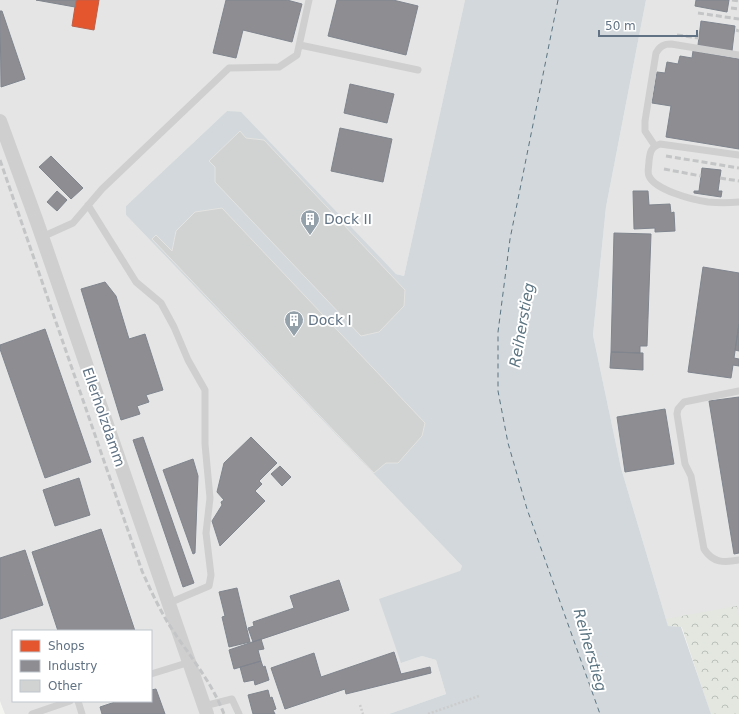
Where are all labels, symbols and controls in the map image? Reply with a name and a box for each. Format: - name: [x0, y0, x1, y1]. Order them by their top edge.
- scale bar: [599, 12, 697, 38]
- text: 50 m: [605, 19, 636, 33]
- building icon: Dock II: [299, 208, 321, 236]
- place label: Dock II: [324, 211, 372, 227]
- water label: Reiherstieg: [506, 281, 538, 369]
- building icon: Dock I: [283, 309, 305, 337]
- place label: Dock I: [308, 312, 352, 328]
- street label: Ellerholzdamm: [79, 365, 129, 469]
- water label: Reiherstieg: [570, 607, 610, 693]
- legend: [12, 630, 152, 702]
- text: Shops: [48, 639, 84, 653]
- text: Industry: [48, 659, 97, 673]
- text: Other: [48, 679, 82, 693]

